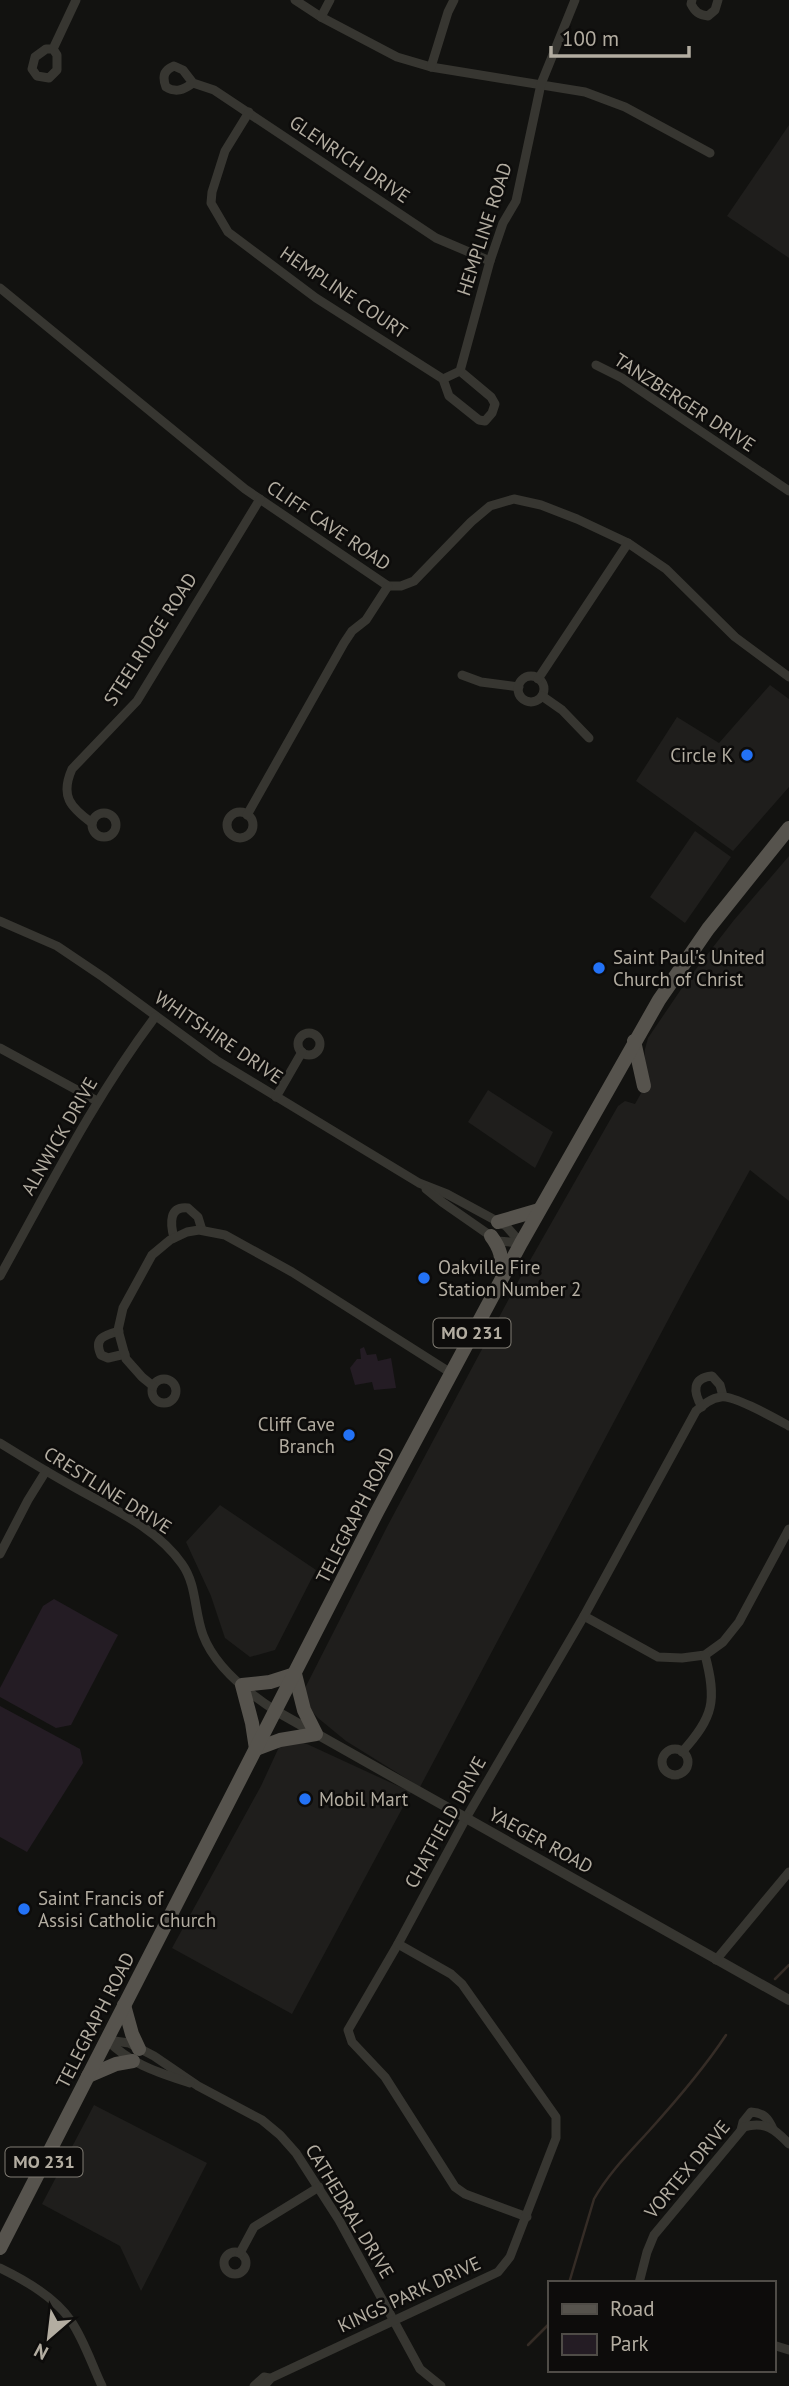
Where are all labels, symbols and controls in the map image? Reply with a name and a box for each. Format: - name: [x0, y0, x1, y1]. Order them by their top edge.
- scale bar: [551, 14, 689, 58]
- text: 100 m: [562, 25, 619, 52]
- street label: GLENRICH DRIVE: [285, 110, 415, 208]
- street label: HEMPLINE ROAD: [451, 159, 517, 299]
- street label: HEMPLINE COURT: [276, 241, 413, 344]
- street label: TANZBERGER DRIVE: [610, 347, 760, 457]
- street label: CLIFF CAVE ROAD: [263, 475, 395, 575]
- street label: STEELRIDGE ROAD: [98, 568, 202, 710]
- place label: Circle K: [670, 743, 733, 767]
- marker: Circle K: [739, 747, 755, 763]
- place label: Saint Paul's United Church of Christ: [613, 945, 765, 991]
- marker: Saint Paul's United Church of Christ: [591, 960, 607, 976]
- street label: WHITSHIRE DRIVE: [150, 985, 288, 1089]
- street label: ALNWICK DRIVE: [16, 1073, 102, 1199]
- place label: Oakville Fire Station Number 2: [438, 1255, 581, 1301]
- marker: Oakville Fire Station Number 2: [416, 1270, 432, 1286]
- road number: MO 231: [434, 1318, 510, 1348]
- place label: Cliff Cave Branch: [258, 1412, 335, 1458]
- marker: Cliff Cave Branch: [341, 1427, 357, 1443]
- street label: CRESTLINE DRIVE: [39, 1441, 177, 1539]
- street label: TELEGRAPH ROAD: [310, 1443, 400, 1587]
- street label: CHATFIELD DRIVE: [399, 1752, 491, 1892]
- place label: Mobil Mart: [319, 1787, 409, 1811]
- marker: Mobil Mart: [297, 1791, 313, 1807]
- street label: YAEGER ROAD: [485, 1802, 597, 1878]
- place label: Saint Francis of Assisi Catholic Church: [38, 1886, 216, 1932]
- marker: Saint Francis of Assisi Catholic Church: [16, 1901, 32, 1917]
- street label: TELEGRAPH ROAD: [50, 1948, 140, 2092]
- street label: VORTEX DRIVE: [638, 2115, 735, 2224]
- street label: CATHEDRAL DRIVE: [300, 2140, 400, 2282]
- road number: MO 231: [5, 2148, 82, 2176]
- street label: KINGS PARK DRIVE: [334, 2250, 484, 2338]
- legend: [548, 2281, 775, 2372]
- text: Road: [610, 2295, 654, 2322]
- north arrow: [14, 2302, 84, 2372]
- text: Park: [610, 2330, 649, 2357]
- text: N: [30, 2338, 52, 2366]

